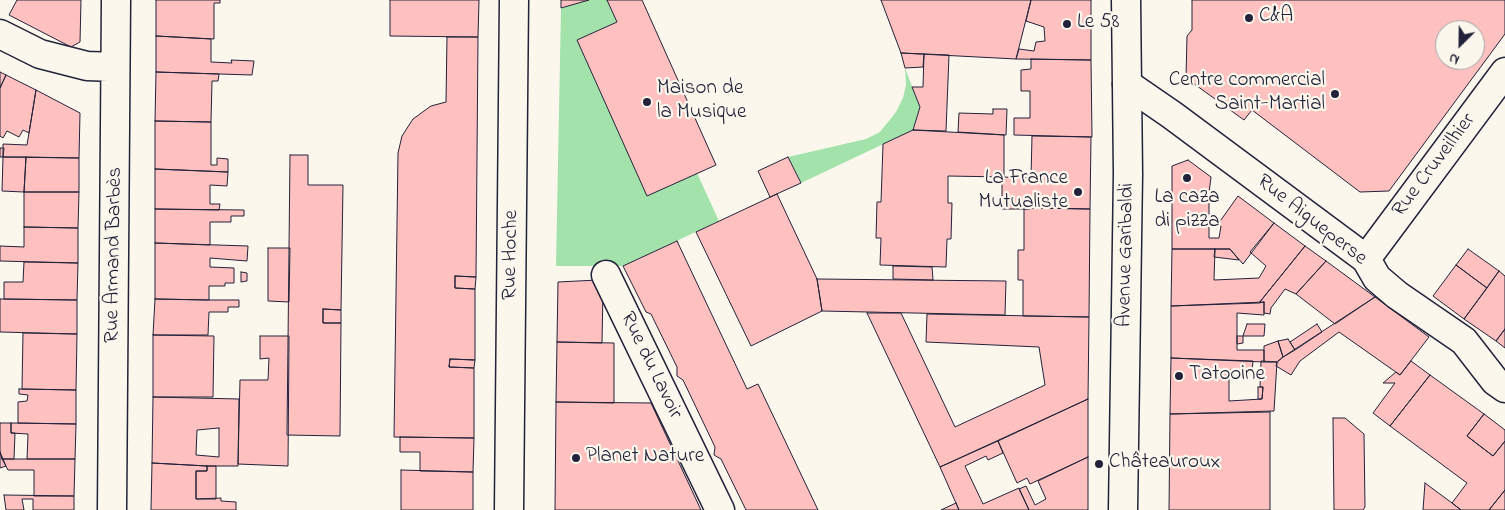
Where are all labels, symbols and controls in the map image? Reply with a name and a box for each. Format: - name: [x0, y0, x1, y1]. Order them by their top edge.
- place label: C&A: [1259, 5, 1293, 31]
- place label: Le 58: [1077, 11, 1119, 37]
- marker: C&A: [1243, 12, 1255, 24]
- marker: Le 58: [1061, 18, 1073, 30]
- north arrow: [1435, 20, 1485, 70]
- text: N: [1446, 47, 1463, 70]
- place label: Centre commercial Saint-Martial: [1169, 69, 1325, 119]
- place label: Maison de la Musique: [657, 77, 746, 127]
- marker: Centre commercial Saint-Martial: [1329, 88, 1341, 100]
- marker: Maison de la Musique: [641, 96, 653, 108]
- street label: Rue Cruveilhier: [1388, 109, 1482, 223]
- street label: Rue Armand Barbès: [101, 167, 129, 343]
- place label: La France Mutualiste: [978, 167, 1068, 217]
- street label: Rue Aigueperse: [1251, 170, 1371, 272]
- marker: La caza di pizza: [1181, 172, 1193, 184]
- street label: Avenue Garibaldi: [1113, 183, 1141, 327]
- marker: La France Mutualiste: [1072, 186, 1084, 198]
- place label: La caza di pizza: [1154, 186, 1220, 236]
- street label: Rue Hoche: [499, 210, 525, 300]
- street label: Rue du Lavoir: [613, 309, 687, 423]
- place label: Tatooine: [1189, 363, 1265, 389]
- marker: Tatooine: [1173, 370, 1185, 382]
- place label: Planet Nature: [586, 445, 704, 471]
- place label: Châteauroux: [1109, 451, 1220, 477]
- marker: Planet Nature: [570, 452, 582, 464]
- marker: Châteauroux: [1093, 458, 1105, 470]

